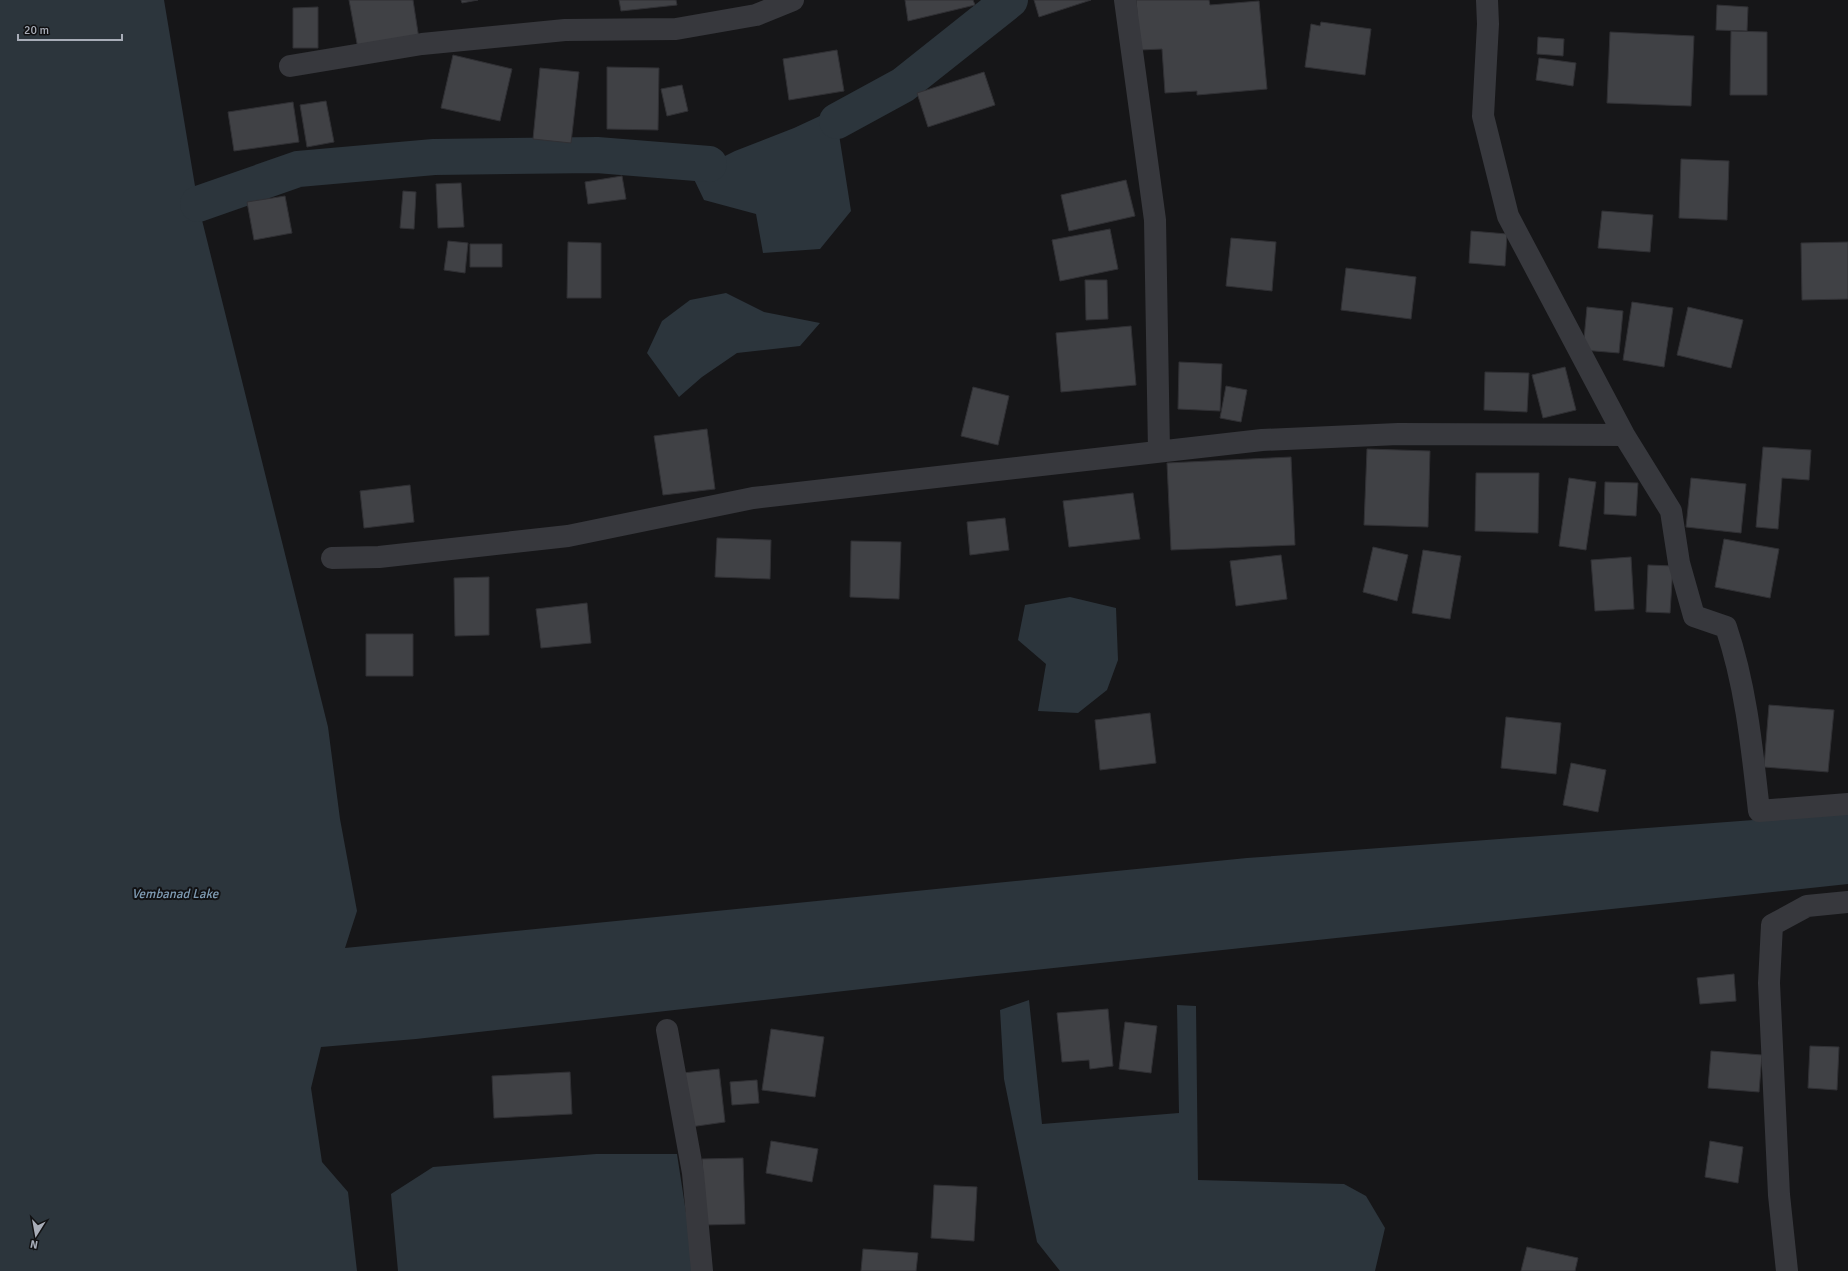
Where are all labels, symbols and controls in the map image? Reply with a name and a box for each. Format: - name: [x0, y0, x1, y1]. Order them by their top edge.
- scale bar: [18, 16, 122, 42]
- text: 20 m: [24, 23, 49, 38]
- water label: Vembanad Lake: [132, 886, 220, 902]
- north arrow: [16, 1215, 56, 1255]
- text: N: [29, 1237, 39, 1251]

